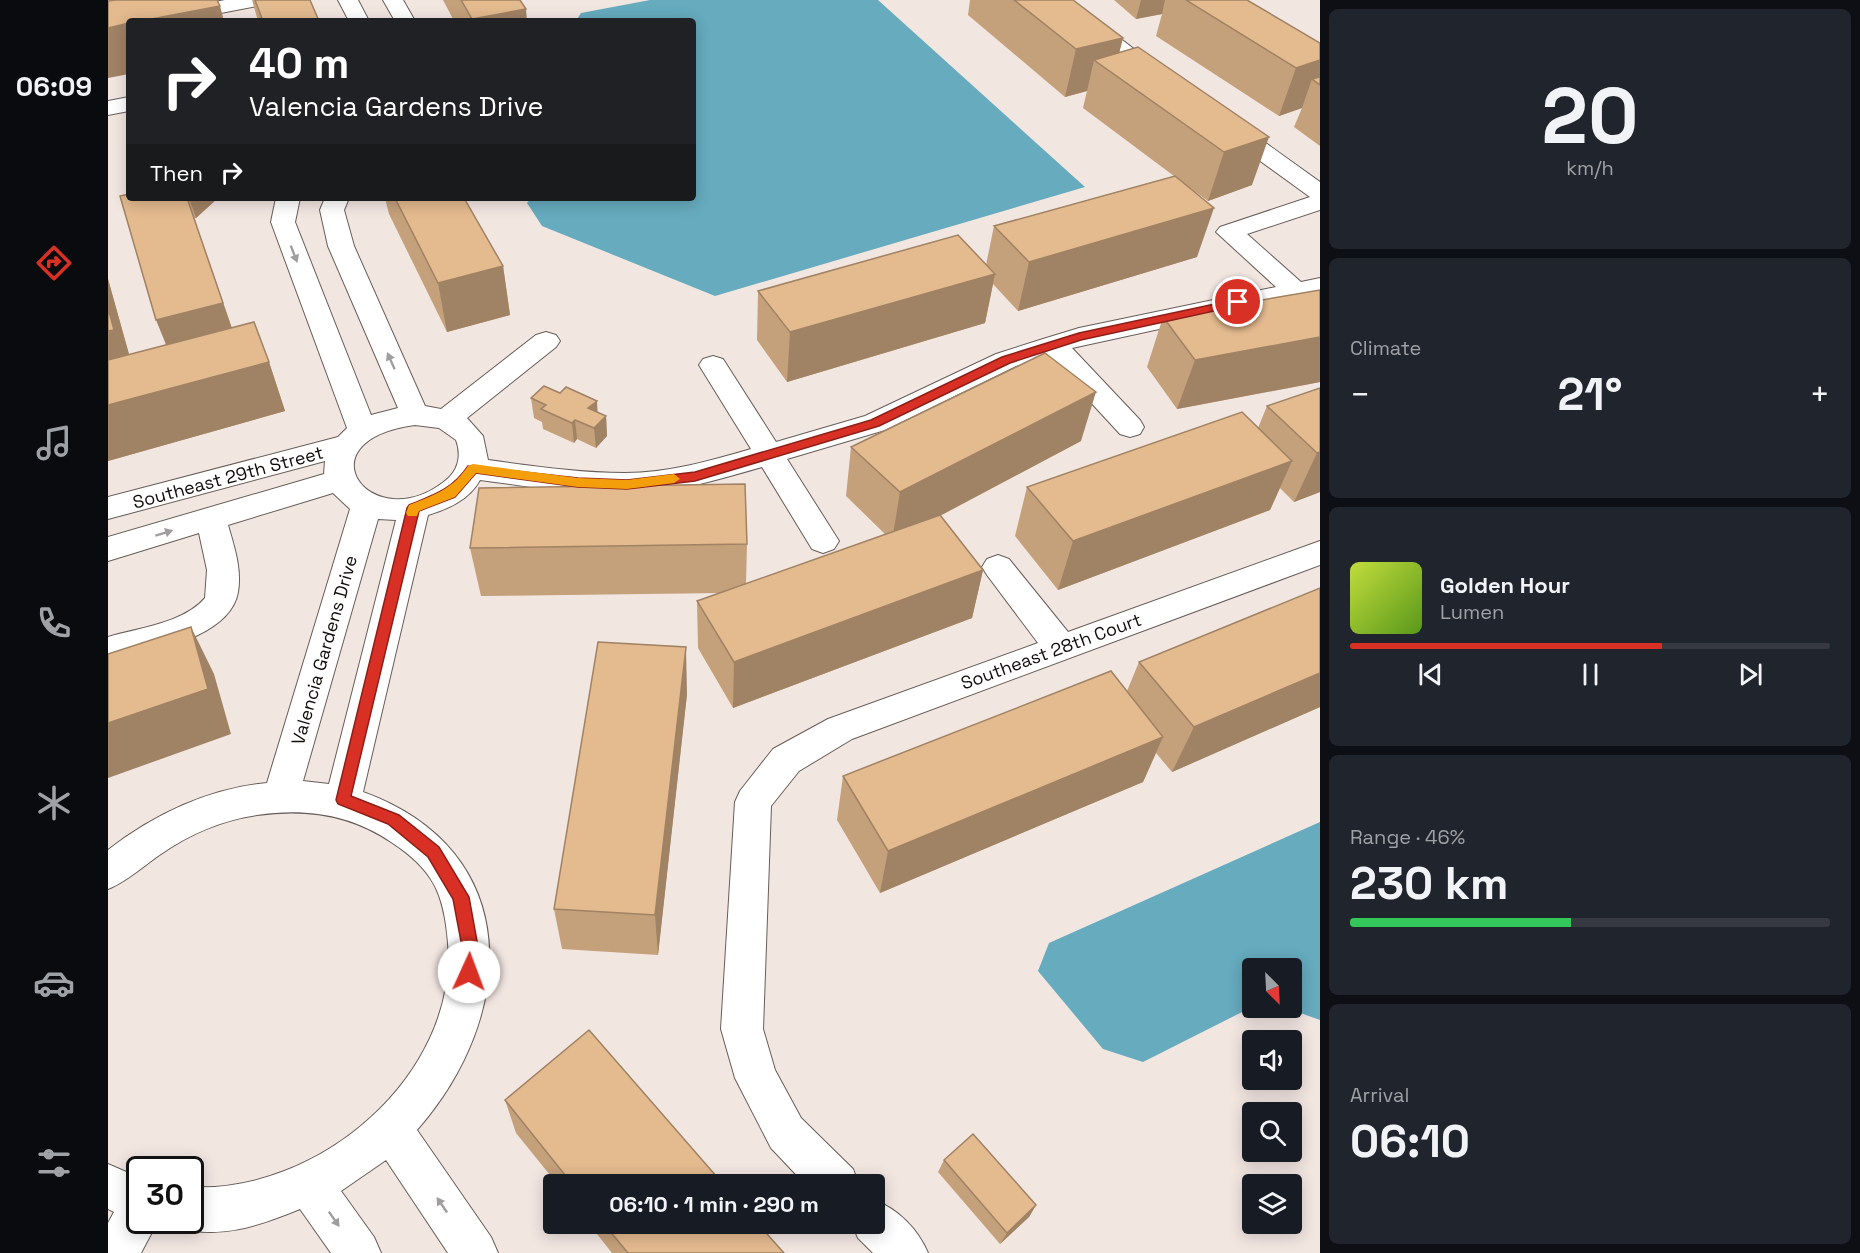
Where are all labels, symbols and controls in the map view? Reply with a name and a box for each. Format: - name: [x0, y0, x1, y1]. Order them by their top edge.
- text: 40 m: [249, 37, 349, 90]
- icon: right: [150, 42, 228, 120]
- text: 20: [1542, 66, 1638, 166]
- text: 06:09: [16, 69, 92, 104]
- text: Valencia Gardens Drive: [249, 89, 543, 124]
- text: km/h: [1566, 155, 1614, 181]
- icon: right: [215, 156, 248, 189]
- text: Then: [150, 159, 203, 187]
- icon: directions: [33, 242, 75, 284]
- one-way arrow: [290, 245, 299, 263]
- pin: [1212, 276, 1263, 327]
- icon: arrive: [1221, 285, 1254, 318]
- text: Climate: [1350, 335, 1421, 361]
- one-way arrow: [387, 353, 396, 370]
- text: 21°: [1558, 366, 1622, 423]
- text: −: [1350, 374, 1370, 416]
- text: +: [1810, 374, 1830, 416]
- icon: music: [33, 422, 75, 464]
- street label: Southeast 29th Street: [130, 440, 326, 514]
- one-way arrow: [155, 528, 173, 537]
- street label: Valencia Gardens Drive: [286, 552, 362, 748]
- text: Golden Hour: [1440, 571, 1570, 599]
- text: Lumen: [1440, 599, 1504, 625]
- icon: phone: [33, 602, 75, 644]
- street label: Southeast 28th Court: [958, 608, 1144, 694]
- icon: previous: [1414, 658, 1447, 691]
- icon: pause: [1574, 658, 1607, 691]
- icon: next: [1734, 658, 1767, 691]
- icon: climate: [33, 782, 75, 824]
- text: Range · 46%: [1350, 824, 1465, 850]
- text: 230 km: [1350, 855, 1509, 912]
- position arrow: [437, 940, 501, 1004]
- north arrow: [1242, 958, 1302, 1018]
- map controls: [1242, 958, 1302, 1234]
- icon: car: [33, 962, 75, 1004]
- button: sound: [1242, 1030, 1302, 1090]
- text: Arrival: [1350, 1082, 1409, 1108]
- button: search: [1242, 1102, 1302, 1162]
- text: 06:10: [1350, 1113, 1470, 1170]
- icon: filters: [33, 1142, 75, 1184]
- speed limit sign: 30: [126, 1156, 204, 1234]
- button: layers: [1242, 1174, 1302, 1234]
- text: 06:10 · 1 min · 290 m: [609, 1190, 819, 1218]
- one-way arrow: [436, 1197, 448, 1213]
- one-way arrow: [328, 1210, 340, 1226]

